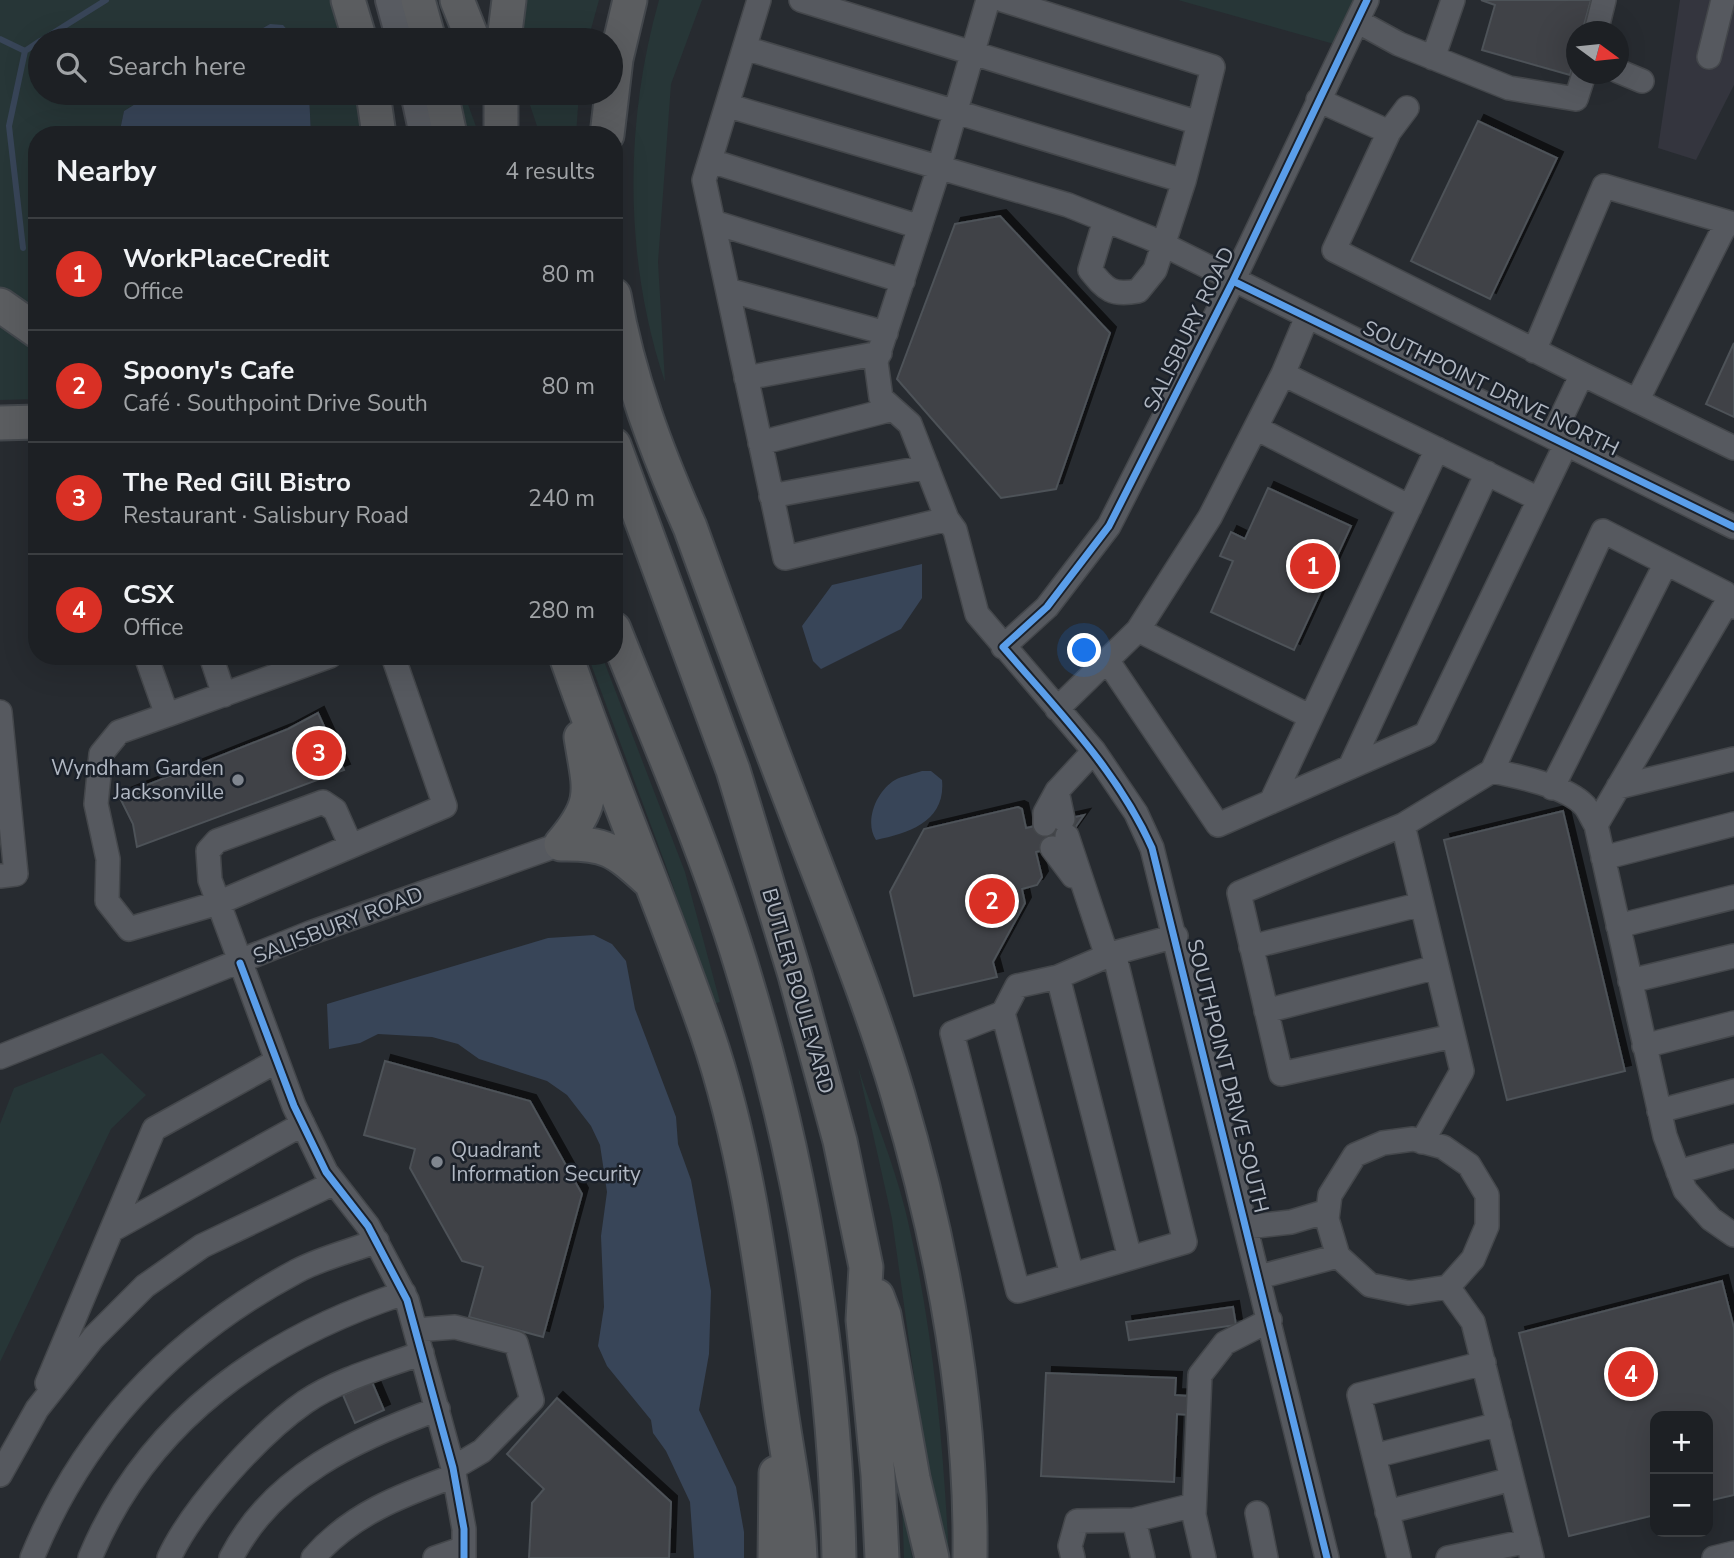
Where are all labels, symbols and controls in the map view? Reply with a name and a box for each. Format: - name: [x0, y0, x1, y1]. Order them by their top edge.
- north arrow: [1566, 21, 1629, 84]
- search box: [28, 28, 623, 105]
- icon: search: [52, 48, 90, 86]
- text: Search here: [108, 49, 246, 84]
- text: Nearby: [56, 151, 156, 192]
- text: 4 results: [505, 156, 595, 187]
- text: WorkPlaceCredit: [123, 241, 329, 276]
- street label: SALISBURY ROAD: [1137, 242, 1241, 416]
- text: 1: [72, 259, 86, 290]
- text: 80 m: [542, 259, 595, 290]
- text: Office: [123, 276, 183, 307]
- street label: SOUTHPOINT DRIVE NORTH: [1358, 314, 1624, 462]
- text: Spoony's Cafe: [123, 353, 294, 388]
- text: 2: [72, 371, 86, 402]
- text: 80 m: [542, 371, 595, 402]
- text: Café · Southpoint Drive South: [123, 388, 428, 419]
- text: The Red Gill Bistro: [123, 465, 351, 500]
- text: 3: [72, 483, 86, 514]
- text: 240 m: [528, 483, 595, 514]
- text: Restaurant · Salisbury Road: [123, 500, 409, 531]
- pin: 1: [1290, 540, 1336, 592]
- text: CSX: [123, 577, 174, 612]
- text: 4: [72, 595, 86, 626]
- text: 280 m: [528, 595, 595, 626]
- text: Office: [123, 612, 183, 643]
- your location: [1067, 633, 1101, 667]
- pin: 3: [296, 727, 342, 779]
- place label: Wyndham Garden Jacksonville: [51, 754, 224, 806]
- marker: Wyndham Garden Jacksonville: [230, 772, 246, 788]
- pin: 2: [969, 875, 1015, 927]
- street label: SALISBURY ROAD: [249, 880, 427, 970]
- street label: BUTLER BOULEVARD: [755, 885, 841, 1097]
- street label: SOUTHPOINT DRIVE SOUTH: [1180, 936, 1276, 1216]
- place label: Quadrant Information Security: [451, 1136, 641, 1188]
- marker: Quadrant Information Security: [429, 1154, 445, 1170]
- pin: 4: [1608, 1348, 1654, 1400]
- map controls: [1650, 1411, 1713, 1537]
- button: +: [1650, 1411, 1713, 1474]
- button: −: [1650, 1474, 1713, 1537]

